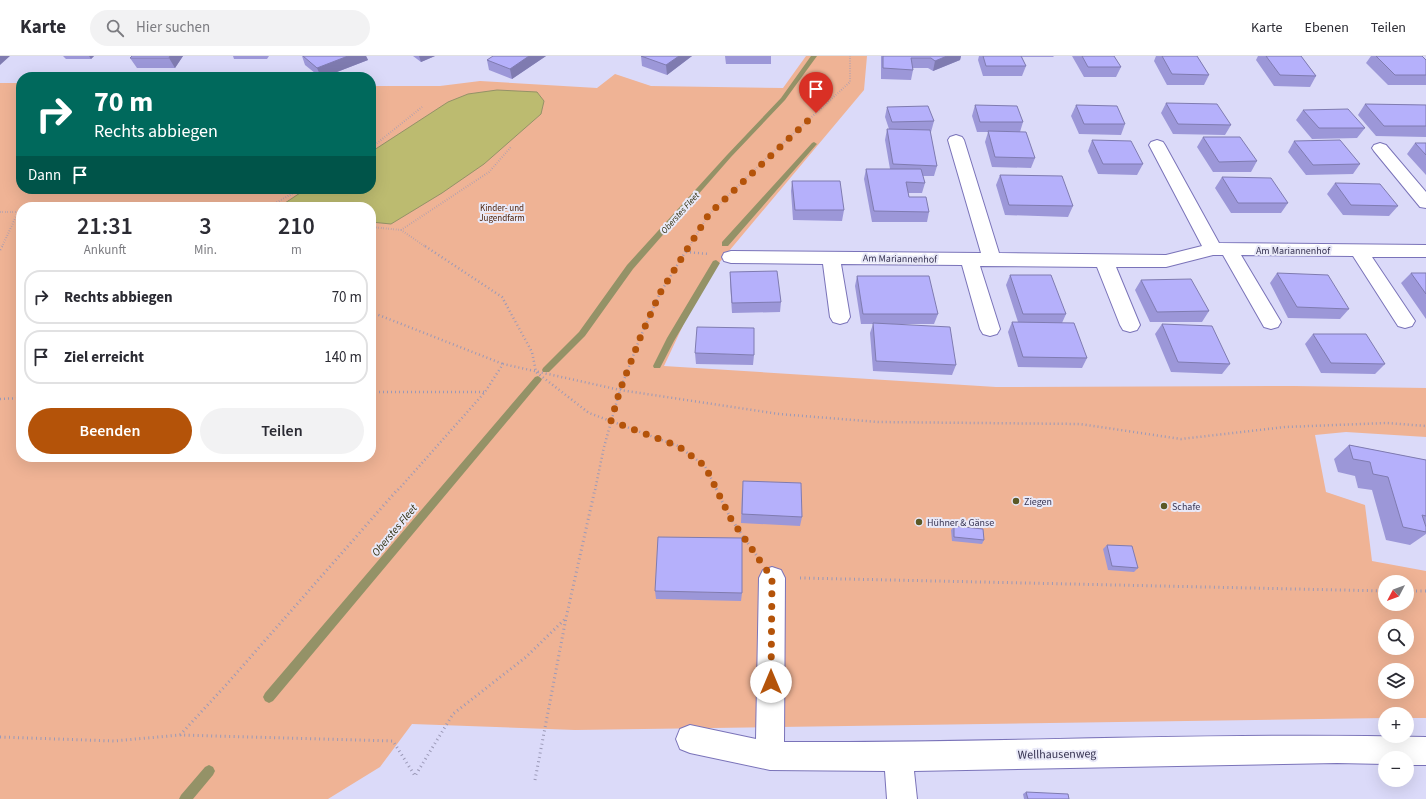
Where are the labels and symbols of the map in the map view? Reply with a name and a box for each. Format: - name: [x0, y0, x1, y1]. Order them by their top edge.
- pin: [799, 72, 833, 113]
- water label: Oberstes Fleet: [658, 189, 703, 237]
- park label: Kinder- und Jugendfarm: [479, 202, 525, 225]
- street label: Am Mariannenhof: [1256, 244, 1331, 258]
- street label: Am Mariannenhof: [863, 251, 938, 267]
- place label: Ziegen: [1024, 495, 1052, 509]
- marker: Ziegen: [1011, 496, 1021, 506]
- place label: Schafe: [1172, 500, 1200, 514]
- water label: Oberstes Fleet: [368, 501, 421, 559]
- marker: Schafe: [1159, 501, 1169, 511]
- place label: Hühner & Gänse: [927, 516, 994, 530]
- marker: Hühner & Gänse: [914, 517, 924, 527]
- north arrow: [1378, 575, 1414, 611]
- position arrow: [750, 661, 792, 703]
- street label: Wellhausenweg: [1018, 745, 1096, 764]

